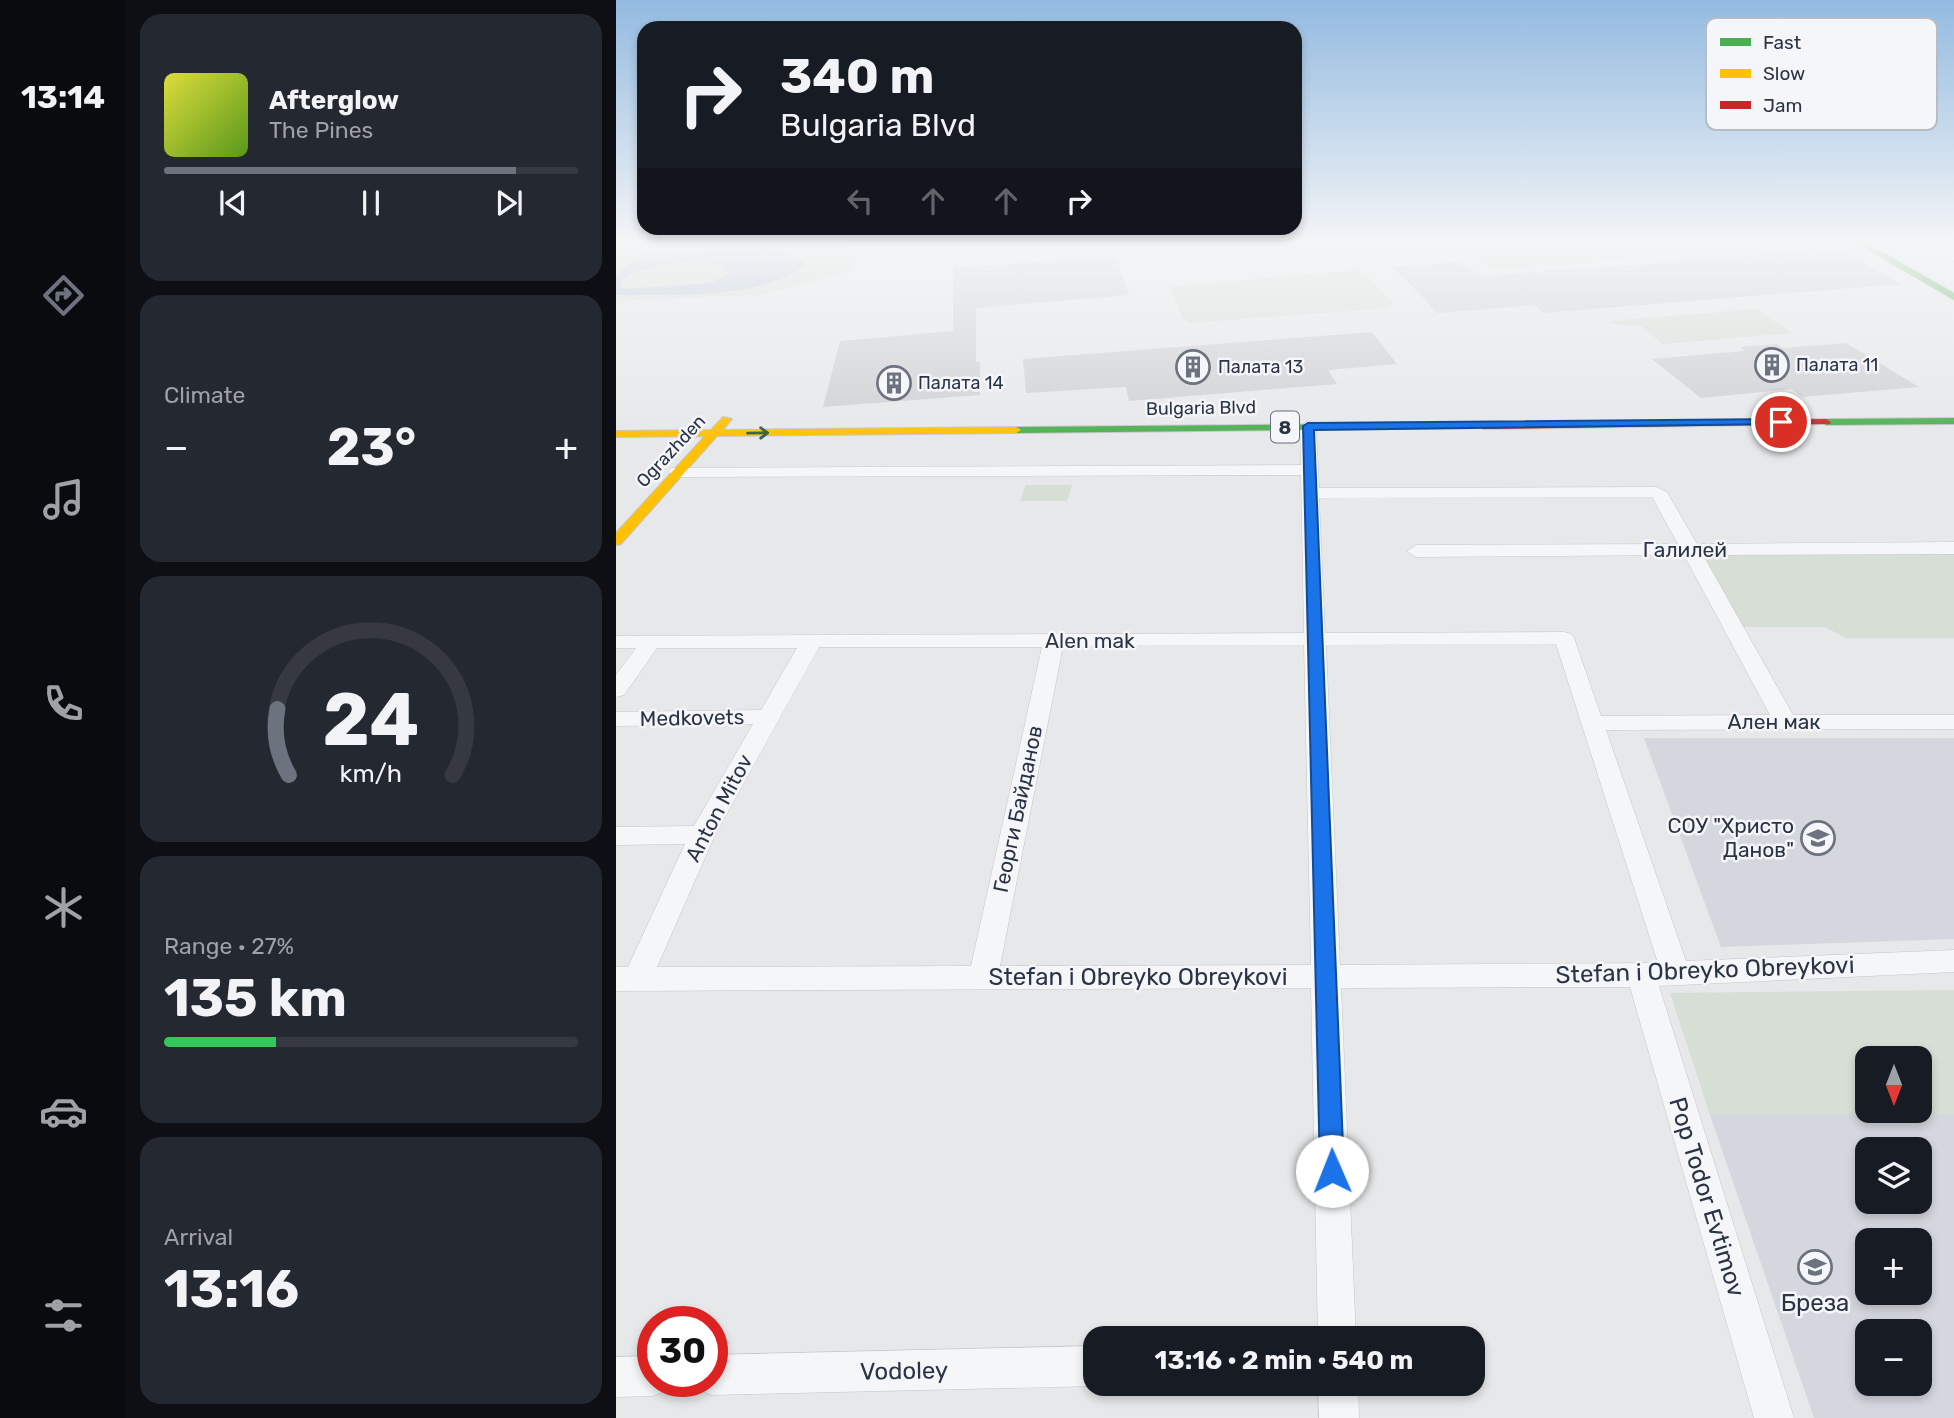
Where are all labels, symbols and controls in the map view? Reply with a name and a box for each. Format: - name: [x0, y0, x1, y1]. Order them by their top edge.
- legend: [1706, 18, 1937, 130]
- text: Fast: [1763, 31, 1802, 54]
- text: 340 m: [780, 47, 934, 105]
- icon: right: [665, 49, 756, 140]
- text: Slow: [1763, 62, 1805, 85]
- text: 13:14: [21, 78, 105, 116]
- text: Afterglow: [269, 85, 399, 116]
- text: Jam: [1763, 94, 1802, 117]
- text: Bulgaria Blvd: [780, 106, 976, 144]
- text: The Pines: [269, 116, 373, 144]
- icon: left: [841, 182, 879, 220]
- icon: ahead: [914, 182, 952, 220]
- icon: ahead: [987, 182, 1025, 220]
- icon: right: [1060, 182, 1098, 220]
- icon: previous: [214, 184, 252, 222]
- icon: pause: [352, 184, 390, 222]
- icon: next: [490, 184, 528, 222]
- icon: directions: [39, 271, 88, 320]
- building icon: Палата 11: [1753, 346, 1791, 384]
- building icon: Палата 13: [1174, 348, 1212, 386]
- place label: Палата 11: [1796, 354, 1878, 376]
- place label: Палата 13: [1218, 356, 1303, 378]
- building icon: Палата 14: [875, 364, 913, 402]
- place label: Палата 14: [918, 372, 1004, 394]
- text: Climate: [164, 381, 245, 409]
- pin: [1751, 392, 1811, 452]
- street label: Bulgaria Blvd: [1146, 396, 1256, 420]
- icon: arrive: [1762, 403, 1800, 441]
- street label: Ograzhden: [632, 410, 710, 492]
- road number: 8: [1271, 412, 1299, 442]
- text: 23°: [327, 416, 416, 478]
- text: −: [164, 424, 189, 470]
- text: +: [554, 424, 578, 470]
- one-way arrow: [746, 426, 769, 440]
- icon: music: [39, 475, 88, 524]
- street label: Галилей: [1643, 537, 1727, 562]
- street label: Alen mak: [1045, 628, 1135, 653]
- text: 24: [323, 677, 419, 763]
- icon: phone: [39, 679, 88, 728]
- street label: Medkovets: [639, 704, 745, 731]
- street label: Ален мак: [1727, 709, 1821, 734]
- street label: Георги Байданов: [988, 723, 1047, 895]
- street label: Anton Mitov: [680, 750, 757, 866]
- text: km/h: [340, 759, 402, 788]
- place label: СОУ "Христо Данов": [1668, 813, 1794, 862]
- school or university icon: СОУ "Христо Данов": [1799, 819, 1837, 857]
- icon: climate: [39, 883, 88, 932]
- text: Range · 27%: [164, 932, 294, 960]
- street label: Stefan i Obreyko Obreykovi: [1555, 951, 1855, 989]
- street label: Stefan i Obreyko Obreykovi: [988, 963, 1288, 991]
- text: 135 km: [164, 967, 347, 1029]
- north arrow: [1855, 1046, 1932, 1124]
- map controls: [1855, 1046, 1932, 1396]
- icon: car: [39, 1087, 88, 1136]
- street label: Pop Todor Evtimov: [1663, 1094, 1751, 1300]
- position arrow: [1295, 1134, 1369, 1208]
- button: layers: [1855, 1137, 1932, 1214]
- text: Arrival: [164, 1223, 233, 1251]
- button: +: [1855, 1228, 1932, 1305]
- school or university icon: Бреза: [1796, 1248, 1834, 1286]
- text: 13:16: [164, 1258, 299, 1320]
- place label: Бреза: [1781, 1289, 1849, 1317]
- icon: filters: [39, 1291, 88, 1340]
- speed limit sign: 30: [637, 1306, 728, 1397]
- button: −: [1855, 1319, 1932, 1396]
- text: 13:16 · 2 min · 540 m: [1155, 1345, 1413, 1376]
- street label: Vodoley: [860, 1356, 948, 1386]

